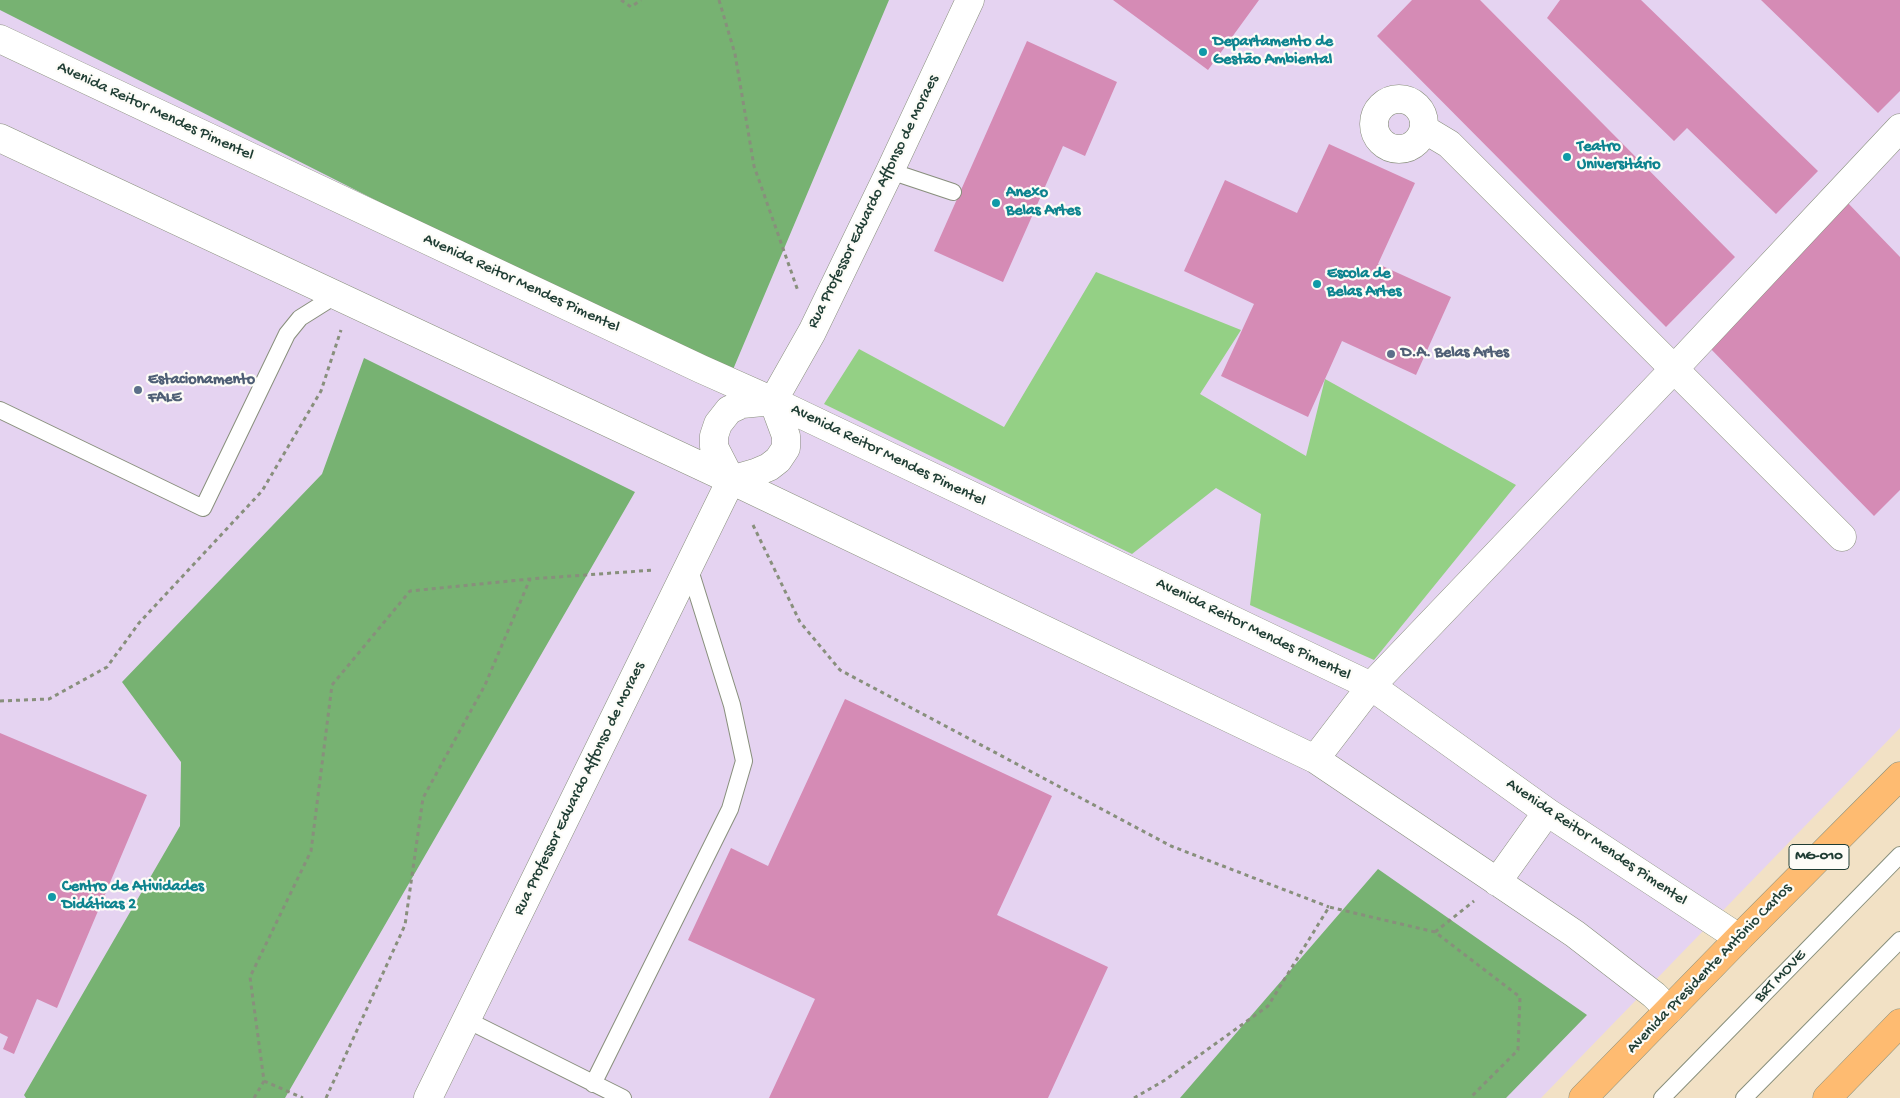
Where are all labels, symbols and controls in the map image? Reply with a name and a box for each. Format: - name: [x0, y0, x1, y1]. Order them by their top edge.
- place label: Departamento de Gestão Ambiental: [1213, 33, 1333, 71]
- marker: Departamento de Gestão Ambiental: [1197, 46, 1209, 58]
- street label: Avenida Reitor Mendes Pimentel: [54, 58, 256, 166]
- street label: Rua Professor Eduardo Affonso de Moraes: [804, 72, 944, 332]
- place label: Teatro Universitário: [1577, 138, 1660, 176]
- marker: Teatro Universitário: [1561, 151, 1573, 163]
- place label: Anexo Belas Artes: [1006, 184, 1080, 222]
- marker: Anexo Belas Artes: [990, 197, 1002, 209]
- street label: Avenida Reitor Mendes Pimentel: [420, 230, 622, 338]
- place label: Escola de Belas Artes: [1327, 265, 1401, 303]
- marker: Escola de Belas Artes: [1311, 278, 1323, 290]
- place label: D.A. Belas Artes: [1401, 344, 1509, 364]
- marker: D.A. Belas Artes: [1385, 348, 1397, 360]
- place label: Estacionamento FALE: [148, 371, 255, 409]
- marker: Estacionamento FALE: [132, 384, 144, 396]
- street label: Avenida Reitor Mendes Pimentel: [787, 400, 989, 512]
- street label: Avenida Reitor Mendes Pimentel: [1152, 574, 1354, 686]
- street label: Rua Professor Eduardo Affonso de Moraes: [510, 659, 650, 919]
- street label: Avenida Reitor Mendes Pimentel: [1502, 775, 1690, 911]
- road number: MG-010: [1789, 844, 1849, 870]
- place label: Centro de Atividades Didáticas 2: [62, 878, 204, 916]
- street label: Avenida Presidente Antônio Carlos: [1623, 880, 1797, 1058]
- marker: Centro de Atividades Didáticas 2: [46, 891, 58, 903]
- street label: BRT MOVE: [1751, 947, 1811, 1007]

